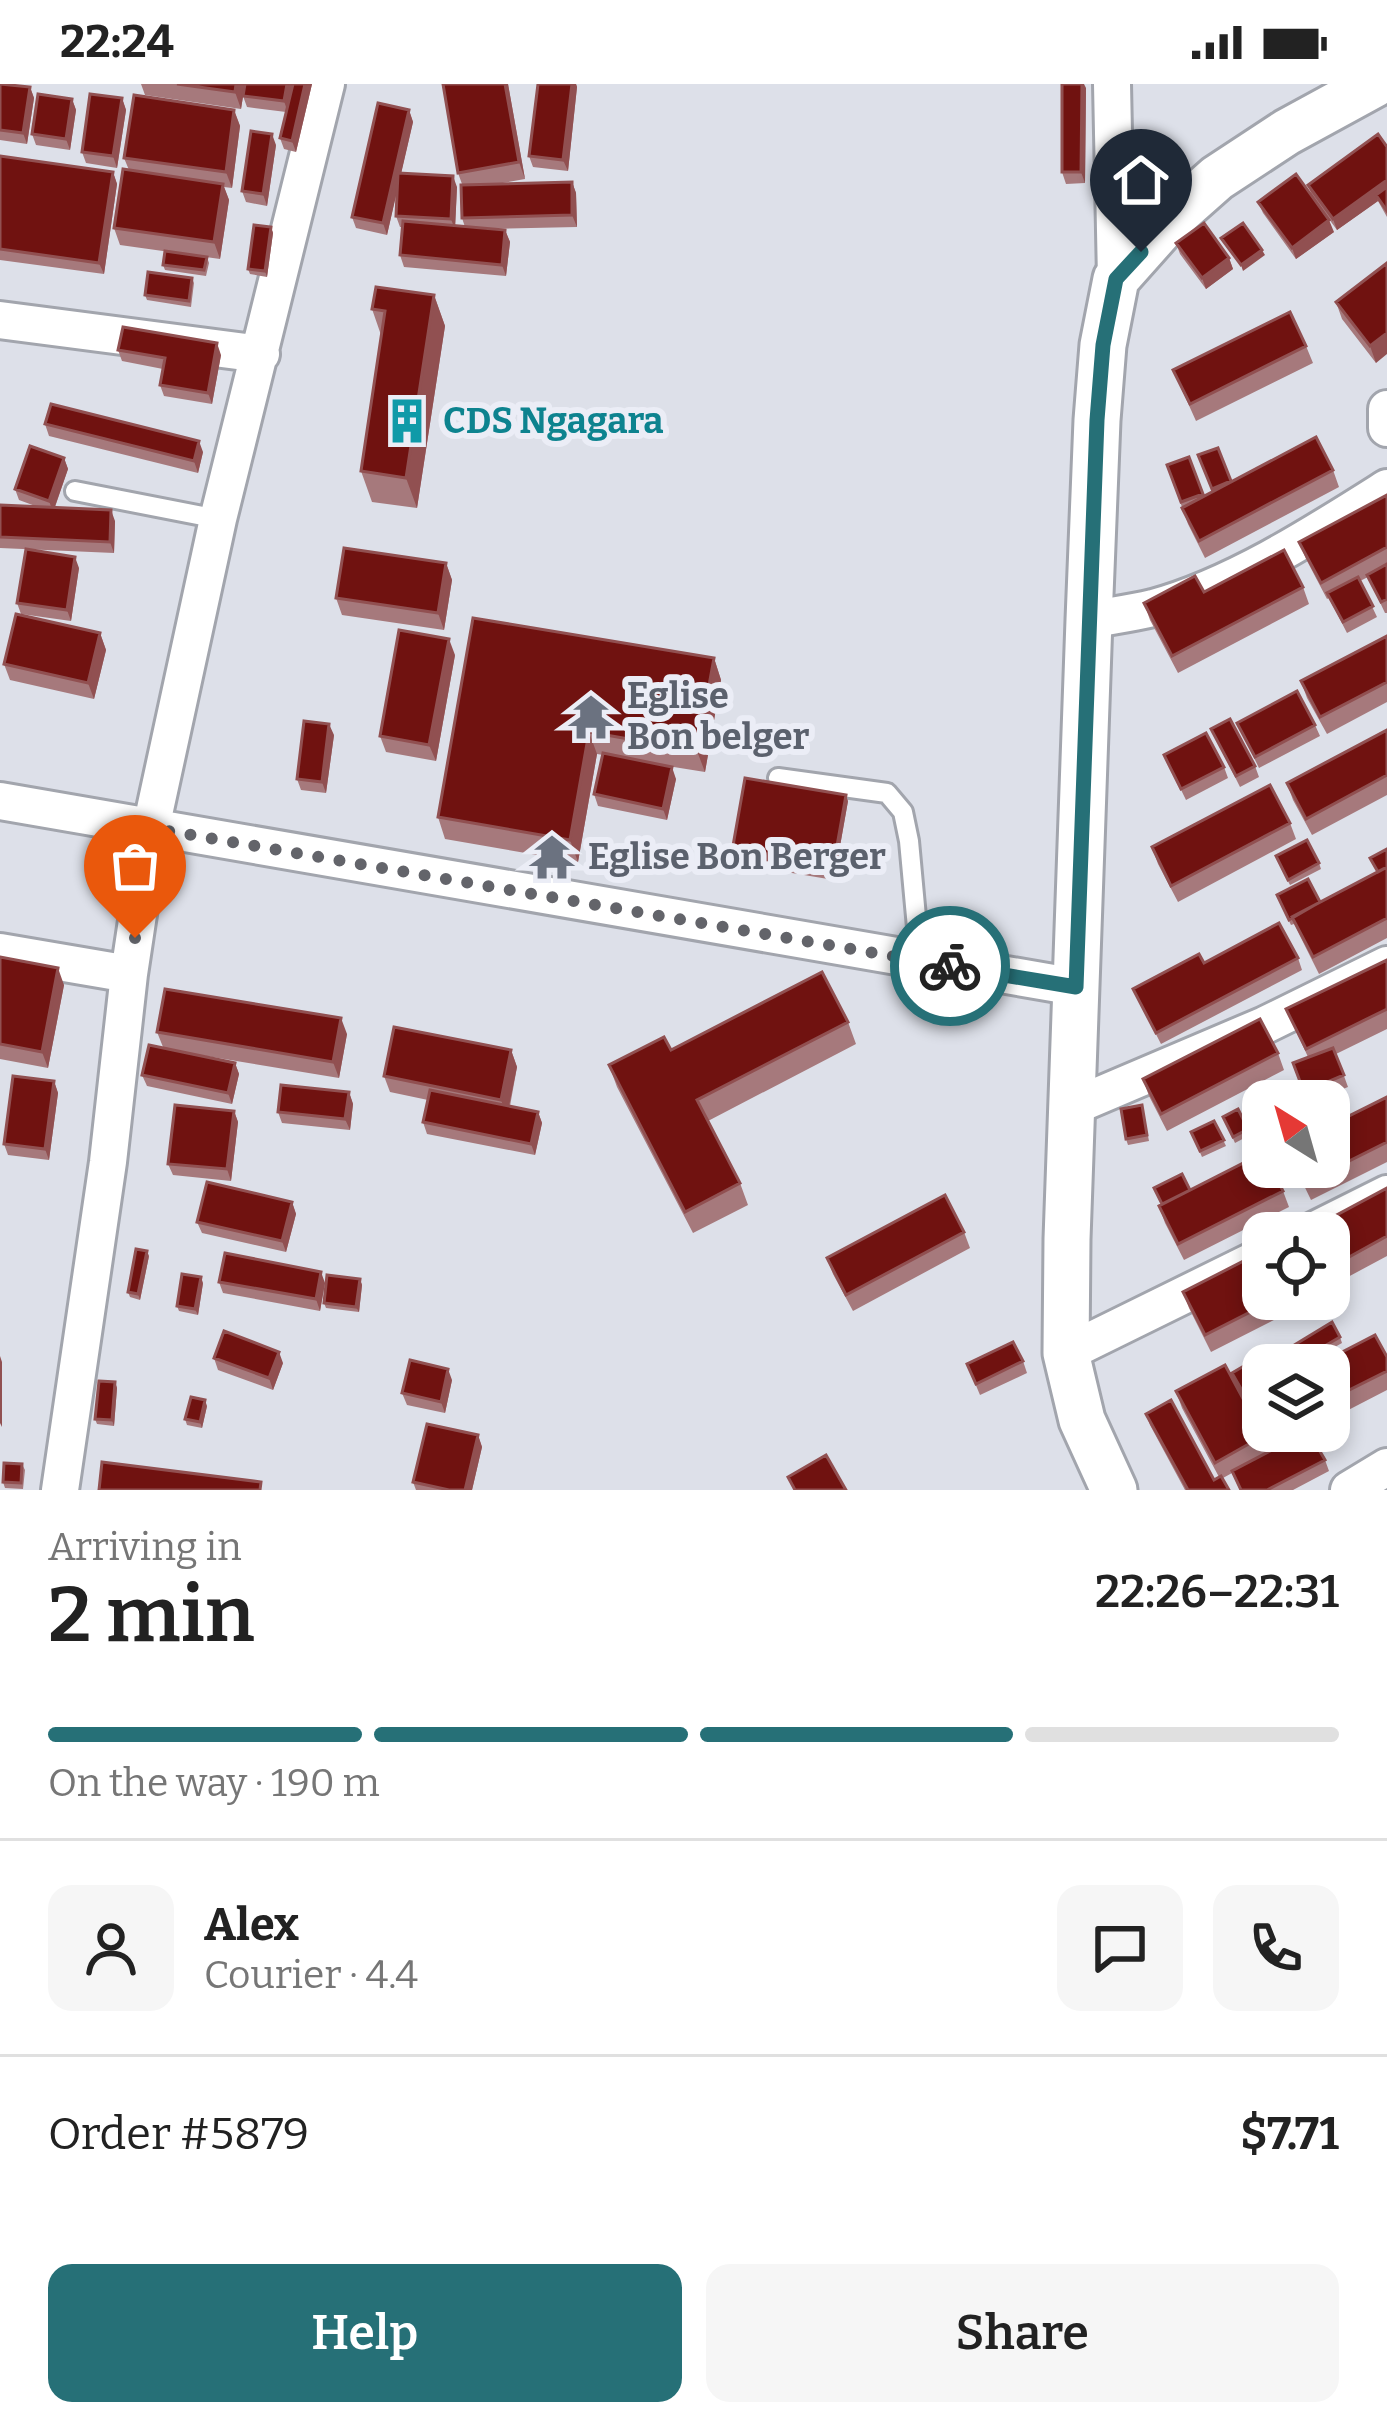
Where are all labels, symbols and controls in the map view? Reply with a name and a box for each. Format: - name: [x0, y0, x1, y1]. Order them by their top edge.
- text: 22:24: [60, 15, 174, 69]
- pin: [1090, 129, 1192, 252]
- icon: home: [1108, 147, 1174, 213]
- building icon: CDS Ngagara: [382, 396, 432, 446]
- place label: CDS Ngagara: [443, 399, 664, 443]
- place label: Eglise Bon belger: [627, 674, 809, 759]
- temple icon: Eglise Bon belger: [566, 692, 616, 742]
- pin: [84, 815, 186, 938]
- temple icon: Eglise Bon Berger: [527, 832, 577, 882]
- icon: bag: [102, 833, 168, 899]
- place label: Eglise Bon Berger: [588, 835, 886, 879]
- courier: [890, 906, 1010, 1026]
- icon: bike: [917, 933, 983, 999]
- north arrow: [1242, 1080, 1350, 1188]
- map controls: [1242, 1080, 1350, 1452]
- button: locate: [1242, 1212, 1350, 1320]
- button: layers: [1242, 1344, 1350, 1452]
- text: Arriving in: [48, 1524, 242, 1570]
- text: 22:26–22:31: [1095, 1565, 1339, 1619]
- text: 2 min: [48, 1568, 255, 1662]
- text: On the way · 190 m: [48, 1760, 380, 1806]
- button: person: [48, 1885, 174, 2011]
- button: chat: [1057, 1885, 1183, 2011]
- button: phone: [1213, 1885, 1339, 2011]
- text: Alex: [204, 1898, 299, 1952]
- text: Courier · 4.4: [204, 1952, 418, 1998]
- text: Order #5879: [48, 2107, 309, 2161]
- text: $7.71: [1240, 2107, 1339, 2161]
- button: Help: [48, 2264, 682, 2402]
- button: Share: [706, 2264, 1339, 2402]

